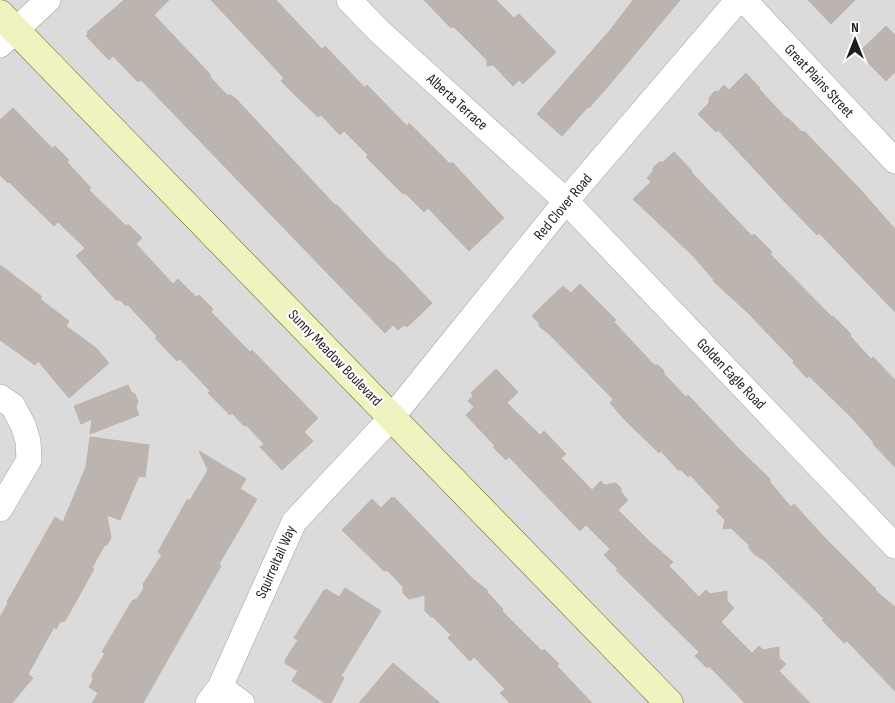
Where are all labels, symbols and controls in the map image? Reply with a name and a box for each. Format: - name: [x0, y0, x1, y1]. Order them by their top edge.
- north arrow: [830, 15, 880, 65]
- text: N: [851, 19, 859, 36]
- street label: Great Plains Street: [780, 40, 858, 122]
- street label: Alberta Terrace: [422, 69, 492, 135]
- street label: Red Clover Road: [530, 170, 596, 244]
- street label: Sunny Meadow Boulevard: [284, 306, 386, 410]
- street label: Golden Eagle Road: [692, 334, 770, 414]
- street label: Squirreltail Way: [251, 522, 301, 601]

